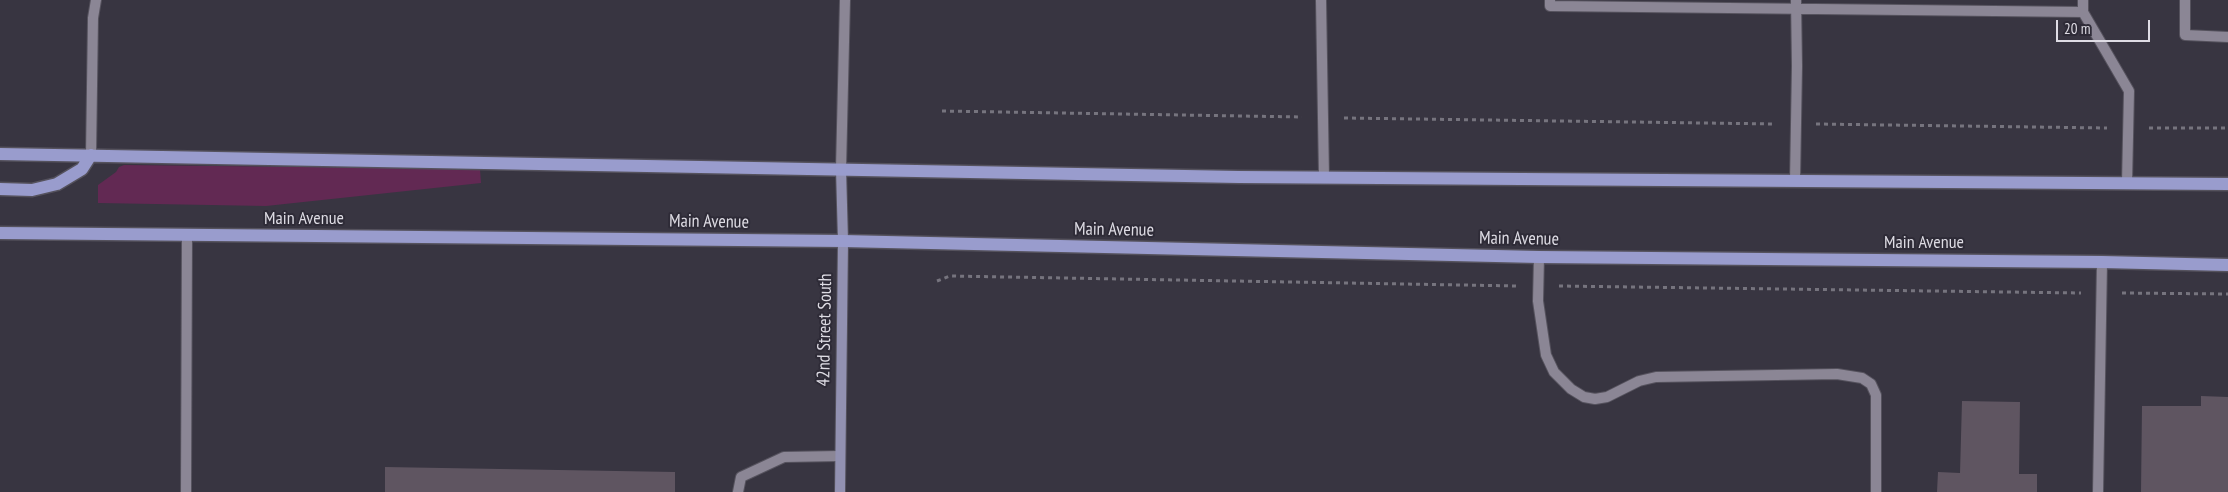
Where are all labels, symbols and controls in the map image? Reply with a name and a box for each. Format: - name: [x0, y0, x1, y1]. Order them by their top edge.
- scale bar: [2058, 10, 2152, 42]
- text: 20 m: [2064, 19, 2090, 38]
- street label: Main Avenue: [264, 208, 344, 230]
- street label: Main Avenue: [669, 211, 749, 233]
- street label: Main Avenue: [1074, 219, 1154, 241]
- street label: Main Avenue: [1479, 228, 1559, 250]
- street label: Main Avenue: [1884, 232, 1964, 254]
- street label: 42nd Street South: [813, 273, 837, 387]

